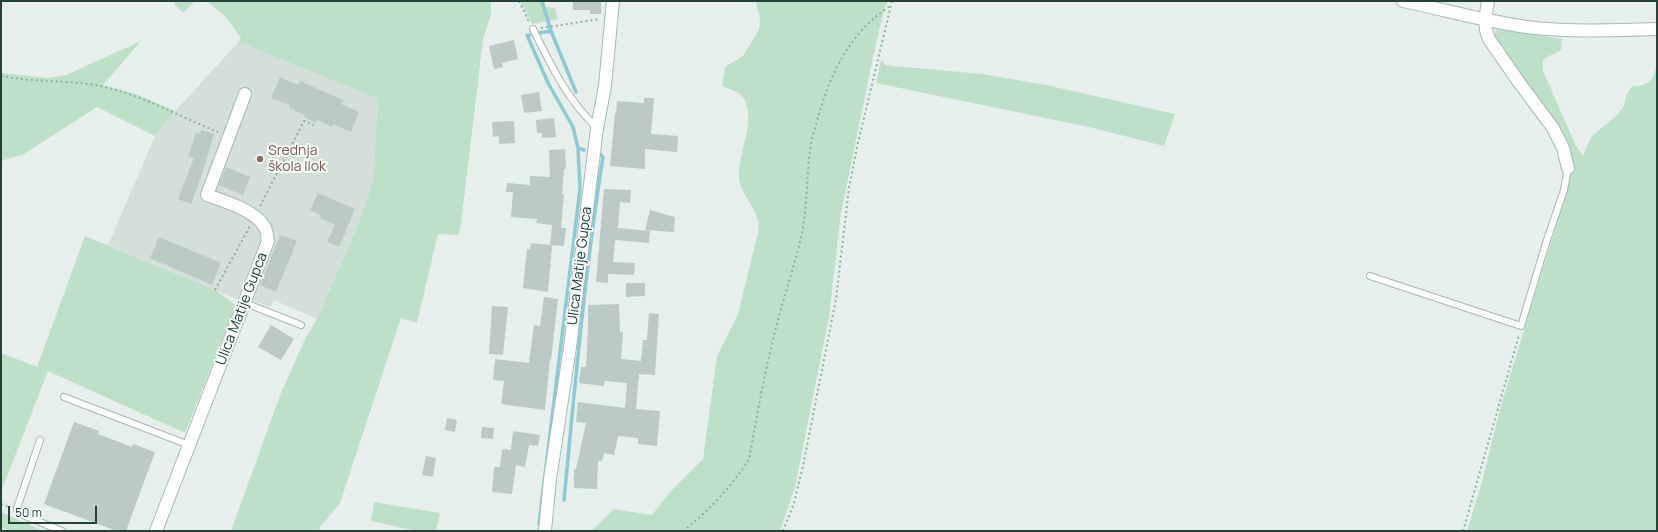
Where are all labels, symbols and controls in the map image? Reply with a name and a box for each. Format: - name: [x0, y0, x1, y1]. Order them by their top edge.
- place label: Srednja škola Ilok: [268, 143, 326, 176]
- marker: Srednja škola Ilok: [255, 154, 265, 164]
- street label: Ulica Matije Gupca: [564, 206, 596, 326]
- street label: Ulica Matije Gupca: [213, 250, 271, 368]
- scale bar: [10, 498, 99, 524]
- text: 50 m: [15, 504, 42, 521]

